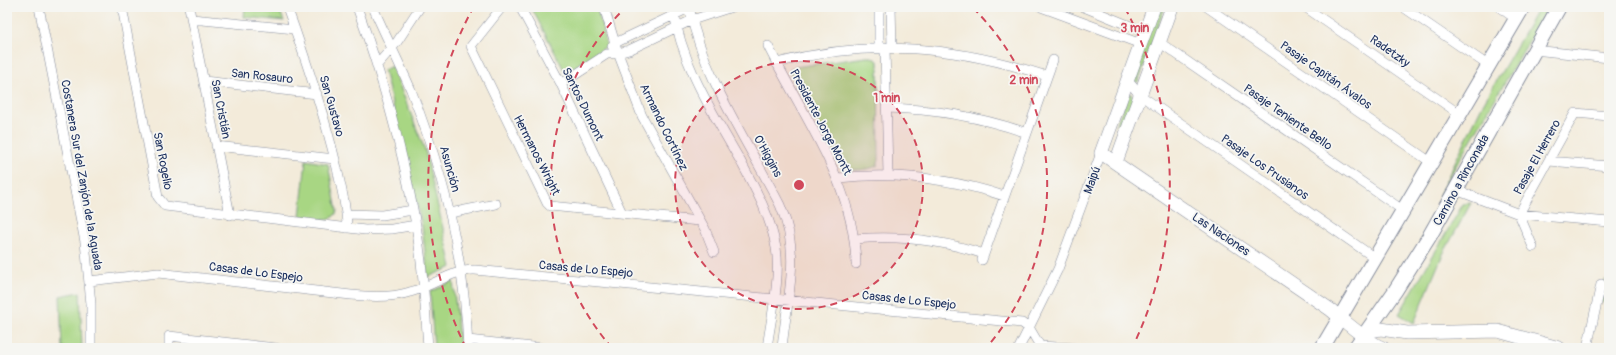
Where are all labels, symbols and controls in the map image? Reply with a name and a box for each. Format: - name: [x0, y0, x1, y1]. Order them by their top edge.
- text: 3 min: [1121, 21, 1150, 36]
- street label: Radetzky: [1367, 32, 1413, 71]
- street label: Pasaje Capitán Ávalos: [1277, 37, 1375, 113]
- street label: Santos Dumont: [558, 65, 607, 143]
- street label: San Rosauro: [230, 66, 294, 87]
- street label: Presidente Jorge Montt: [786, 67, 855, 178]
- text: 2 min: [1010, 73, 1039, 88]
- street label: San Gustavo: [316, 74, 348, 139]
- street label: San Cristián: [207, 78, 234, 140]
- street label: Costanera Sur del Zanjón de la Aguada: [57, 79, 106, 272]
- street label: Armando Cortínez: [636, 81, 691, 173]
- street label: Pasaje Teniente Bello: [1240, 81, 1336, 154]
- text: 1 min: [874, 91, 901, 106]
- street label: Hermanos Wright: [510, 113, 563, 198]
- street label: Pasaje El Herrero: [1511, 117, 1564, 197]
- street label: San Rogelio: [150, 131, 176, 192]
- street label: Pasaje Los Prusianos: [1218, 132, 1312, 204]
- street label: Camino a Rinconada: [1430, 132, 1493, 228]
- street label: O'Higgins: [750, 133, 786, 180]
- street label: Asunción: [436, 144, 463, 194]
- street label: Maipú: [1081, 164, 1104, 196]
- centre of rings: [792, 178, 806, 192]
- street label: Las Naciones: [1189, 210, 1253, 260]
- street label: Casas de Lo Espejo: [538, 258, 634, 281]
- street label: Casas de Lo Espejo: [208, 259, 304, 286]
- street label: Casas de Lo Espejo: [861, 288, 957, 313]

